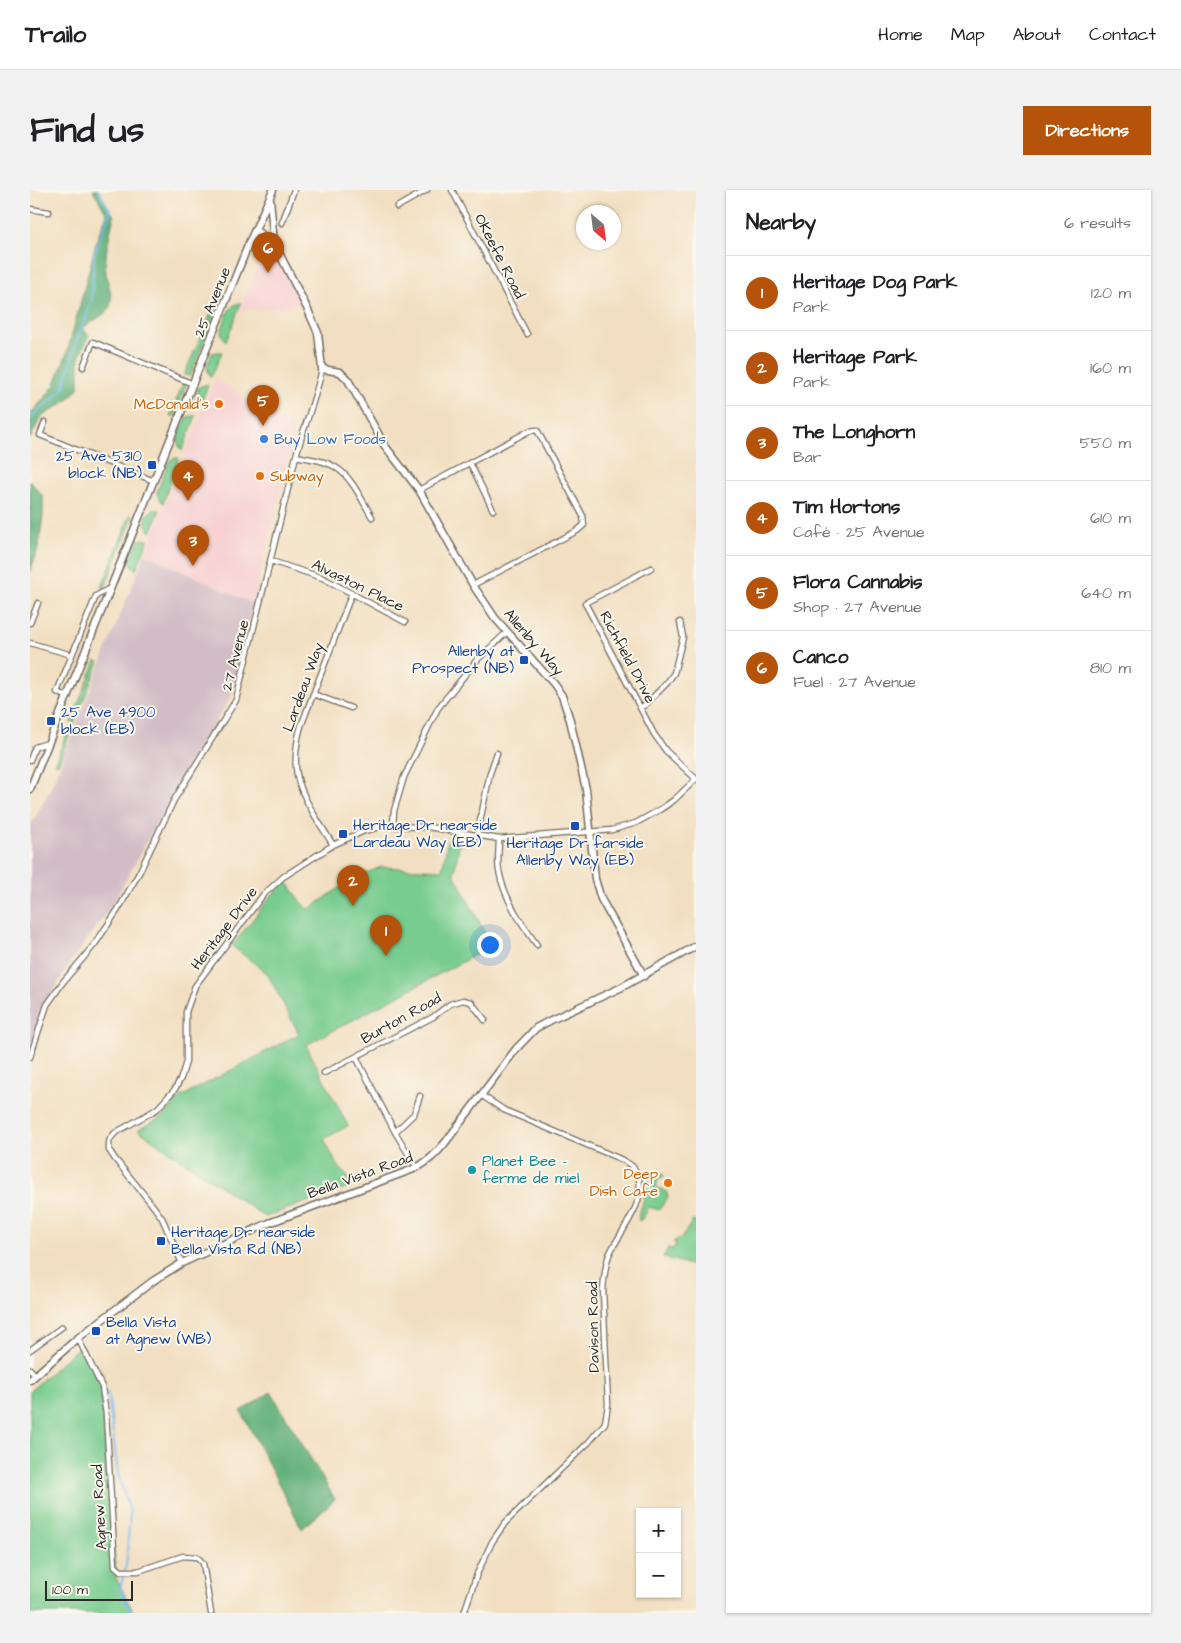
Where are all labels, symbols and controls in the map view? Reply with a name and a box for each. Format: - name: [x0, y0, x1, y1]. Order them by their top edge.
- text: Trailo: [25, 18, 86, 52]
- text: Home: [878, 22, 923, 47]
- text: Map: [951, 22, 985, 47]
- text: About: [1013, 22, 1061, 47]
- text: Contact: [1089, 22, 1156, 47]
- text: Find us: [30, 106, 144, 155]
- button: Directions: [1023, 106, 1151, 155]
- north arrow: [576, 205, 621, 250]
- text: Nearby: [746, 208, 816, 237]
- street label: OKeefe Road: [469, 210, 530, 303]
- text: 6 results: [1064, 212, 1131, 234]
- pin: 6: [252, 232, 284, 273]
- street label: 25 Avenue: [189, 264, 236, 340]
- text: Heritage Dog Park: [793, 269, 958, 296]
- text: 1: [761, 282, 763, 304]
- text: 120 m: [1091, 282, 1131, 304]
- text: Park: [793, 296, 830, 318]
- text: Heritage Park: [793, 344, 917, 371]
- text: 2: [757, 357, 767, 379]
- text: 160 m: [1090, 357, 1131, 379]
- text: Park: [793, 371, 830, 393]
- pin: 5: [247, 385, 279, 426]
- place label: McDonald's: [134, 394, 209, 415]
- marker: McDonald's: [213, 398, 225, 410]
- text: The Longhorn: [793, 419, 915, 446]
- place label: Buy Low Foods: [274, 429, 386, 451]
- text: 3: [758, 432, 766, 454]
- text: 550 m: [1079, 432, 1131, 454]
- marker: Buy Low Foods: [258, 433, 270, 445]
- place label: 25 Ave 5310 block (NB): [56, 446, 143, 484]
- text: Bar: [793, 446, 821, 468]
- marker: 25 Ave 5310 block (NB): [146, 459, 158, 471]
- pin: 4: [172, 460, 204, 501]
- place label: Subway: [270, 466, 324, 488]
- marker: Subway: [254, 470, 266, 482]
- text: Tim Hortons: [793, 494, 900, 521]
- text: 4: [757, 507, 767, 529]
- text: 610 m: [1090, 507, 1131, 529]
- text: Café · 25 Avenue: [793, 521, 925, 543]
- pin: 3: [177, 525, 209, 566]
- street label: Alvaston Place: [308, 554, 407, 617]
- text: Flora Cannabis: [793, 569, 922, 596]
- text: 5: [756, 582, 768, 604]
- text: 640 m: [1081, 582, 1131, 604]
- text: Shop · 27 Avenue: [793, 596, 922, 618]
- street label: Allenby Way: [498, 604, 569, 681]
- street label: Richfield Drive: [594, 608, 661, 707]
- street label: 27 Avenue: [217, 617, 254, 693]
- street label: Lardeau Way: [278, 640, 330, 735]
- place label: Allenby at Prospect (NB): [412, 641, 514, 679]
- text: Canco: [793, 644, 848, 671]
- marker: Allenby at Prospect (NB): [518, 654, 530, 666]
- text: 6: [757, 657, 767, 679]
- text: 810 m: [1090, 657, 1131, 679]
- text: Fuel · 27 Avenue: [793, 671, 916, 693]
- place label: 25 Ave 4900 block (EB): [61, 702, 156, 740]
- marker: 25 Ave 4900 block (EB): [45, 715, 57, 727]
- place label: Heritage Dr nearside Lardeau Way (EB): [353, 815, 497, 854]
- marker: Heritage Dr farside Allenby Way (EB): [569, 820, 581, 832]
- marker: Heritage Dr nearside Lardeau Way (EB): [337, 828, 349, 840]
- place label: Heritage Dr farside Allenby Way (EB): [506, 833, 644, 872]
- pin: 2: [337, 865, 369, 906]
- street label: Heritage Drive: [186, 882, 264, 975]
- pin: 1: [370, 915, 402, 956]
- your location: [477, 932, 503, 958]
- street label: Burton Road: [357, 988, 446, 1049]
- street label: Bella Vista Road: [305, 1147, 416, 1204]
- place label: Planet Bee - ferme de miel: [482, 1151, 579, 1189]
- marker: Planet Bee - ferme de miel: [466, 1164, 478, 1176]
- place label: Deep Dish Cafe: [590, 1164, 658, 1202]
- marker: Deep Dish Cafe: [662, 1177, 674, 1189]
- place label: Heritage Dr nearside Bella Vista Rd (NB): [171, 1222, 315, 1260]
- marker: Heritage Dr nearside Bella Vista Rd (NB): [155, 1235, 167, 1247]
- street label: Davison Road: [582, 1281, 605, 1373]
- place label: Bella Vista at Agnew (WB): [106, 1312, 211, 1351]
- marker: Bella Vista at Agnew (WB): [90, 1325, 102, 1337]
- street label: Agnew Road: [87, 1463, 113, 1550]
- map controls: [636, 1508, 681, 1598]
- button: +: [636, 1508, 681, 1553]
- button: −: [636, 1553, 681, 1598]
- scale bar: [45, 1578, 132, 1601]
- text: 100 m: [52, 1580, 88, 1600]

